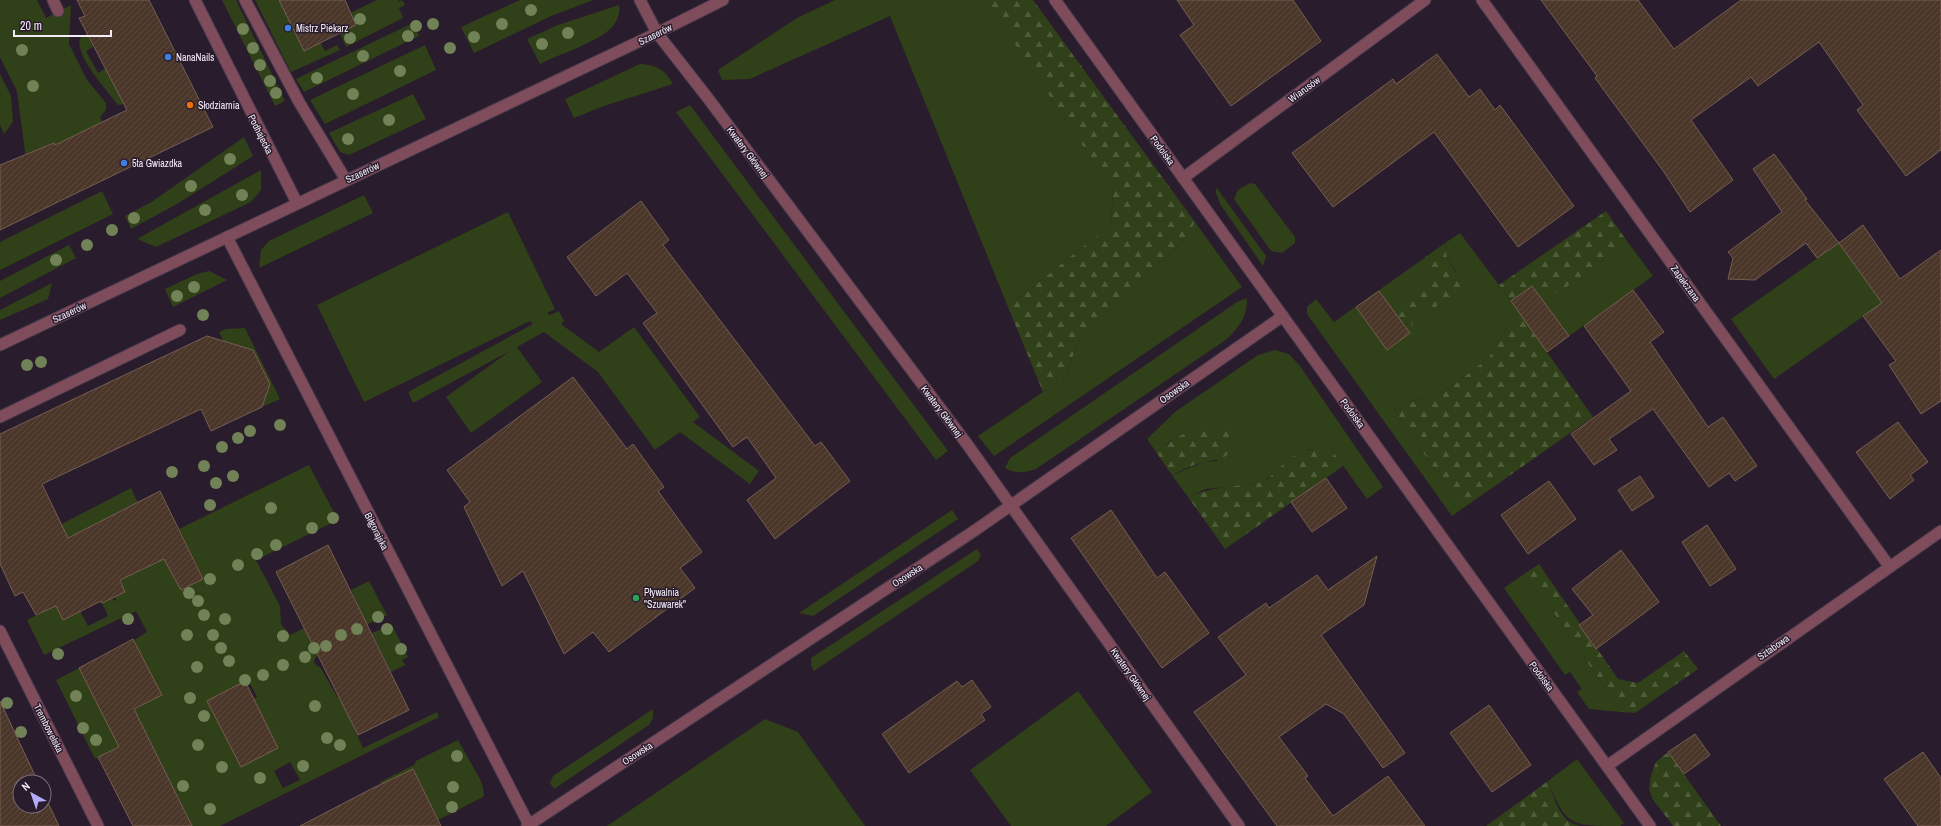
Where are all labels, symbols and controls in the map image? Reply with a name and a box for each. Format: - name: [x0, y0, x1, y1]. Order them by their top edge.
- scale bar: [14, 12, 111, 38]
- text: 20 m: [20, 18, 42, 34]
- street label: Szaserów: [636, 21, 674, 48]
- place label: Mistrz Piekarz: [296, 22, 348, 35]
- marker: Mistrz Piekarz: [283, 23, 293, 33]
- place label: NanaNails: [176, 51, 214, 64]
- marker: NanaNails: [163, 52, 173, 62]
- street label: Wiarusów: [1286, 73, 1323, 105]
- place label: Słodziarnia: [198, 99, 240, 112]
- marker: Słodziarnia: [185, 100, 195, 110]
- street label: Podhajecka: [245, 112, 276, 157]
- street label: Kwatery Głównej: [724, 124, 771, 181]
- street label: Podolska: [1147, 133, 1178, 168]
- place label: 5ta Gwiazdka: [132, 157, 183, 170]
- marker: 5ta Gwiazdka: [119, 158, 129, 168]
- street label: Szaserów: [343, 159, 381, 186]
- street label: Zapałczana: [1668, 262, 1704, 305]
- street label: Szaserów: [50, 299, 88, 326]
- street label: Osowska: [1157, 376, 1192, 406]
- street label: Kwatery Głównej: [918, 383, 965, 440]
- street label: Podolska: [1337, 396, 1368, 431]
- street label: Biłgorajska: [362, 510, 392, 553]
- street label: Osowska: [890, 561, 925, 590]
- place label: Pływalnia "Szuwarek": [644, 586, 686, 611]
- marker: Pływalnia "Szuwarek": [631, 593, 641, 603]
- street label: Sztabowa: [1755, 632, 1792, 663]
- street label: Kwatery Głównej: [1108, 645, 1154, 703]
- street label: Podolska: [1526, 659, 1557, 694]
- street label: Trembowelska: [31, 702, 67, 755]
- street label: Osowska: [620, 739, 655, 768]
- north arrow: [12, 774, 52, 814]
- text: N: [19, 779, 33, 794]

